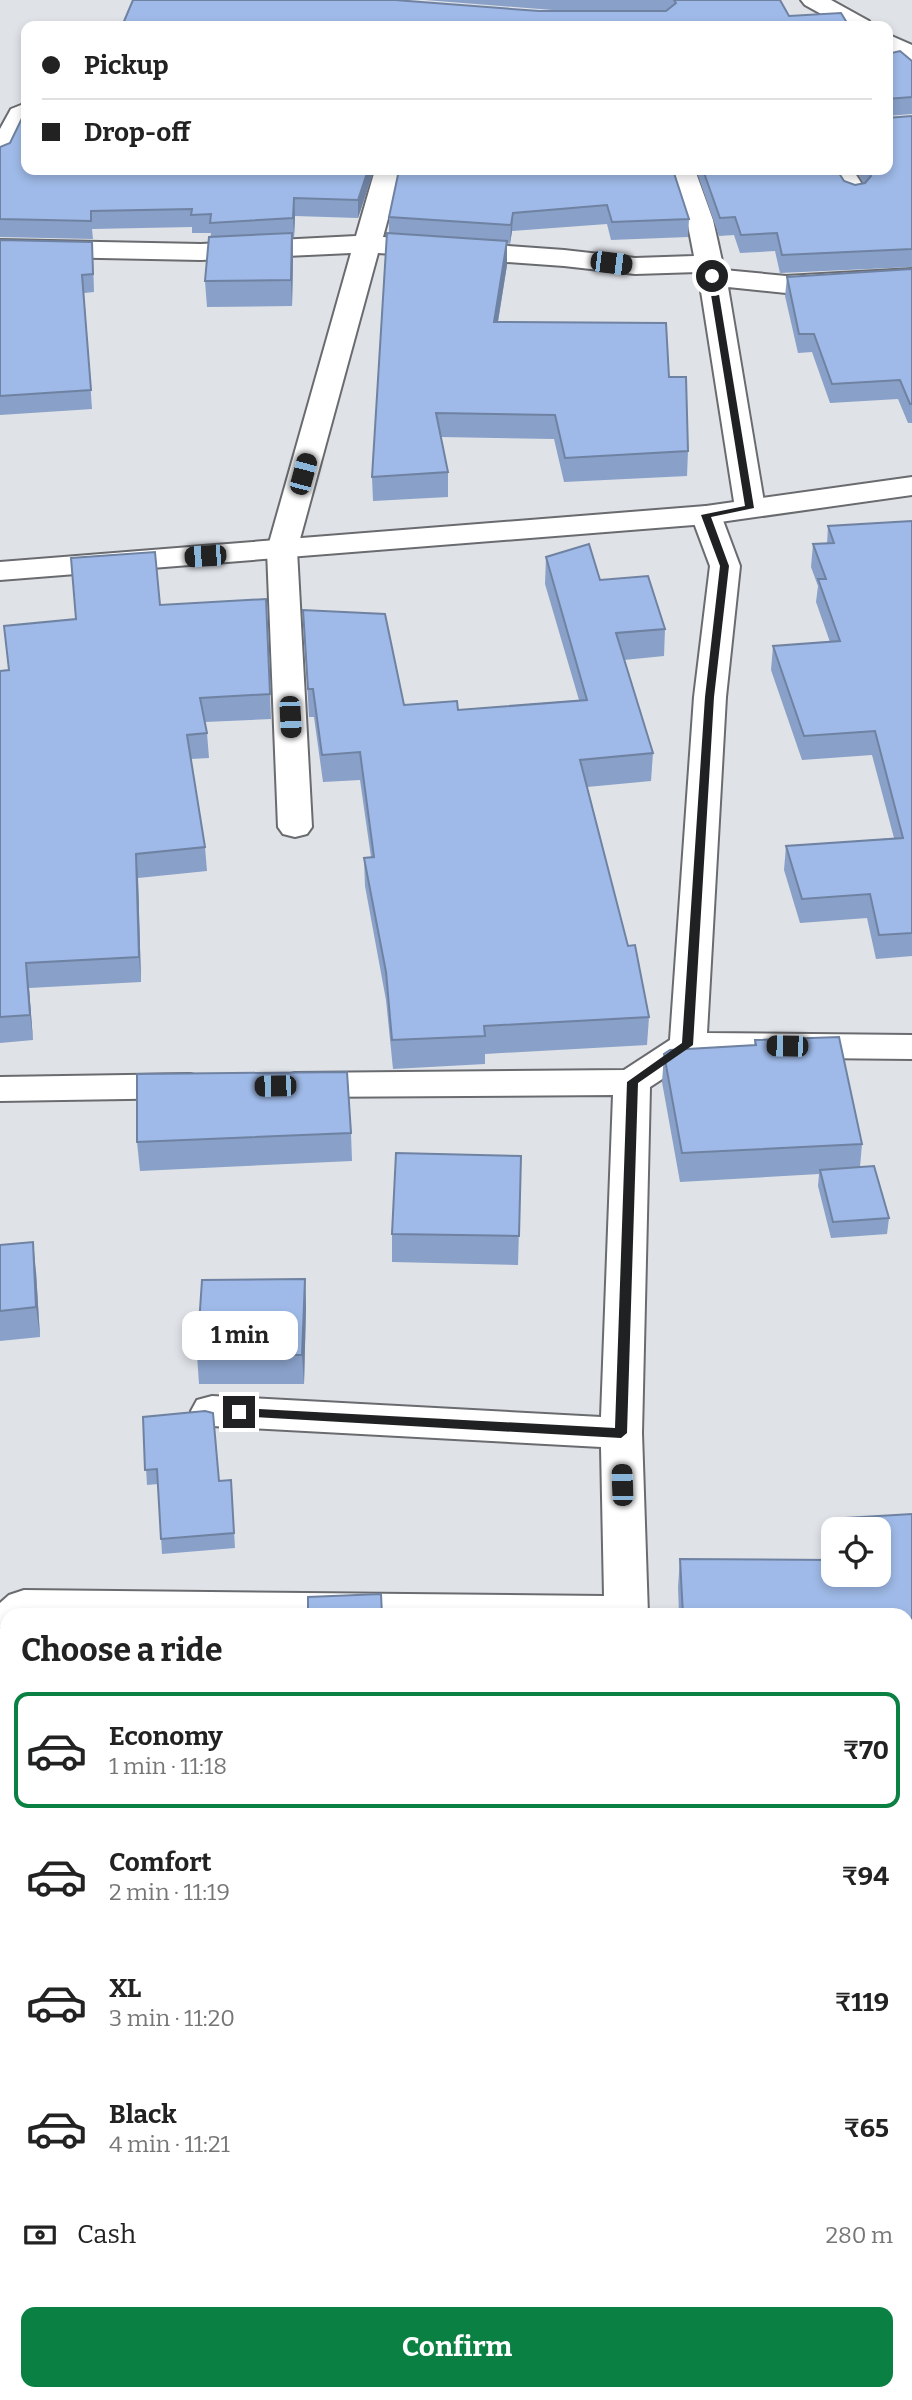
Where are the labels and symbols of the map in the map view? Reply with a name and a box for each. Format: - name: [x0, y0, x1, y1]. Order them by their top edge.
- car: [589, 250, 634, 276]
- route start: [696, 260, 728, 292]
- car: [288, 451, 319, 497]
- car: [184, 544, 227, 568]
- car: [279, 695, 302, 739]
- car: [766, 1035, 809, 1057]
- car: [254, 1075, 297, 1097]
- callout: 1 min: [181, 1310, 297, 1360]
- route end: [223, 1396, 255, 1428]
- car: [611, 1464, 634, 1506]

